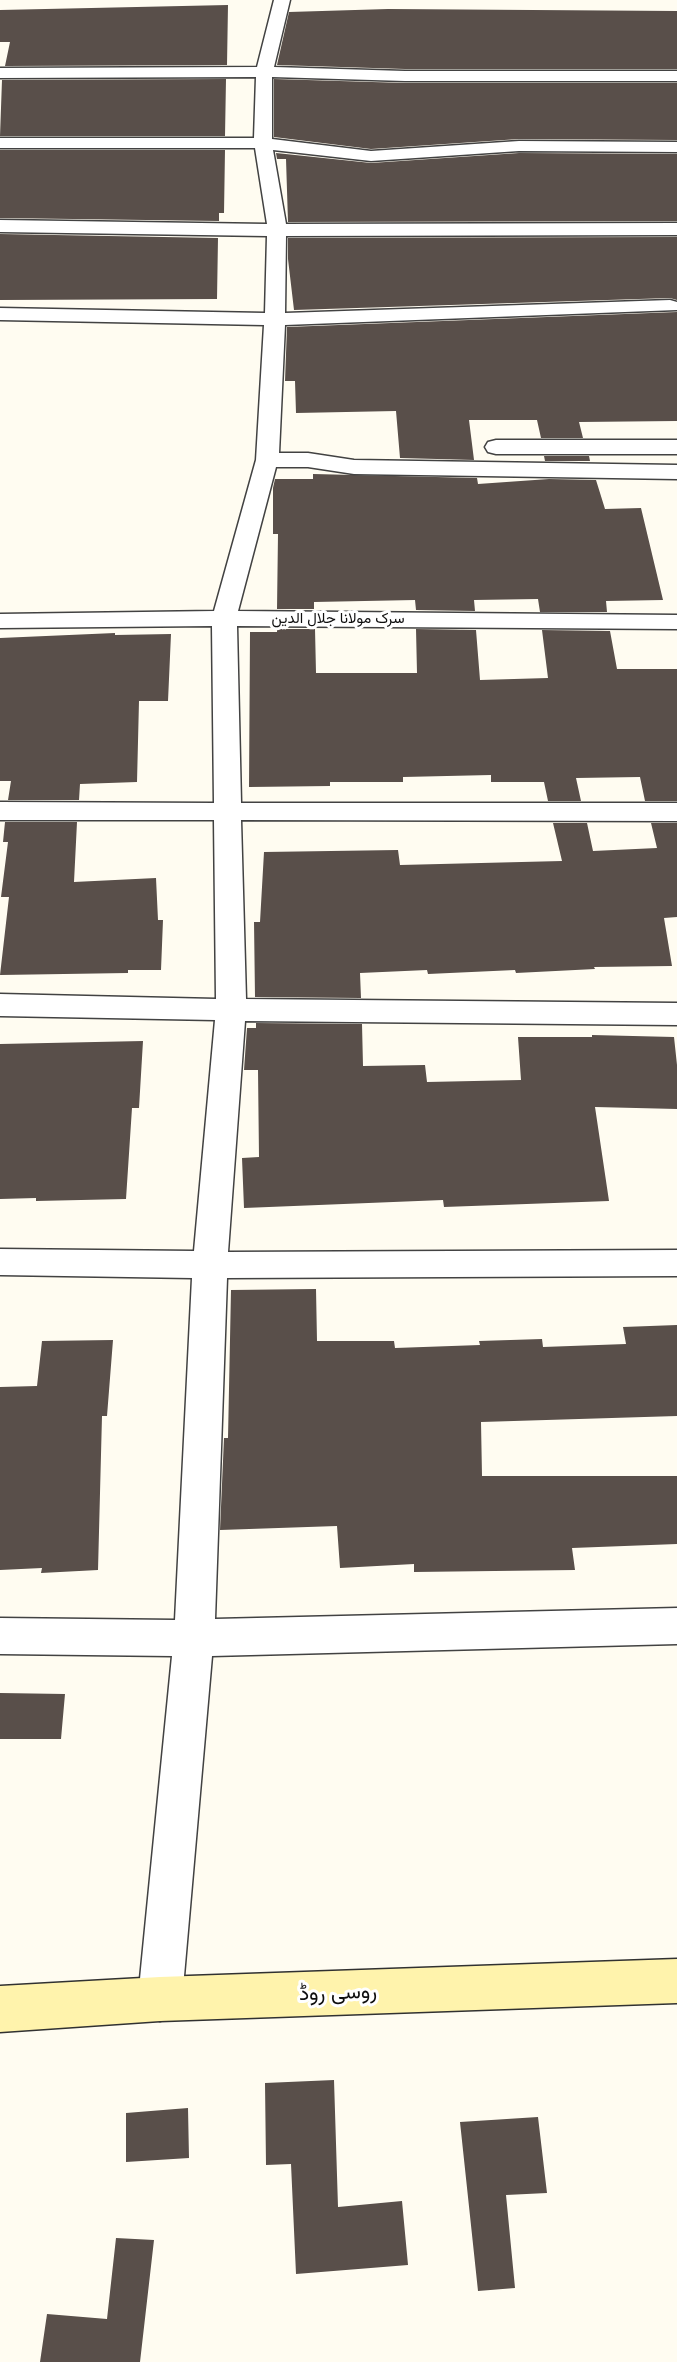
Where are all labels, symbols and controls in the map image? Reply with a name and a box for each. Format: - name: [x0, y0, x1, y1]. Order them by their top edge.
- street label: سرک مولانا جلال الدین: [271, 610, 405, 628]
- street label: روسی روڈ: [298, 1979, 378, 2007]

